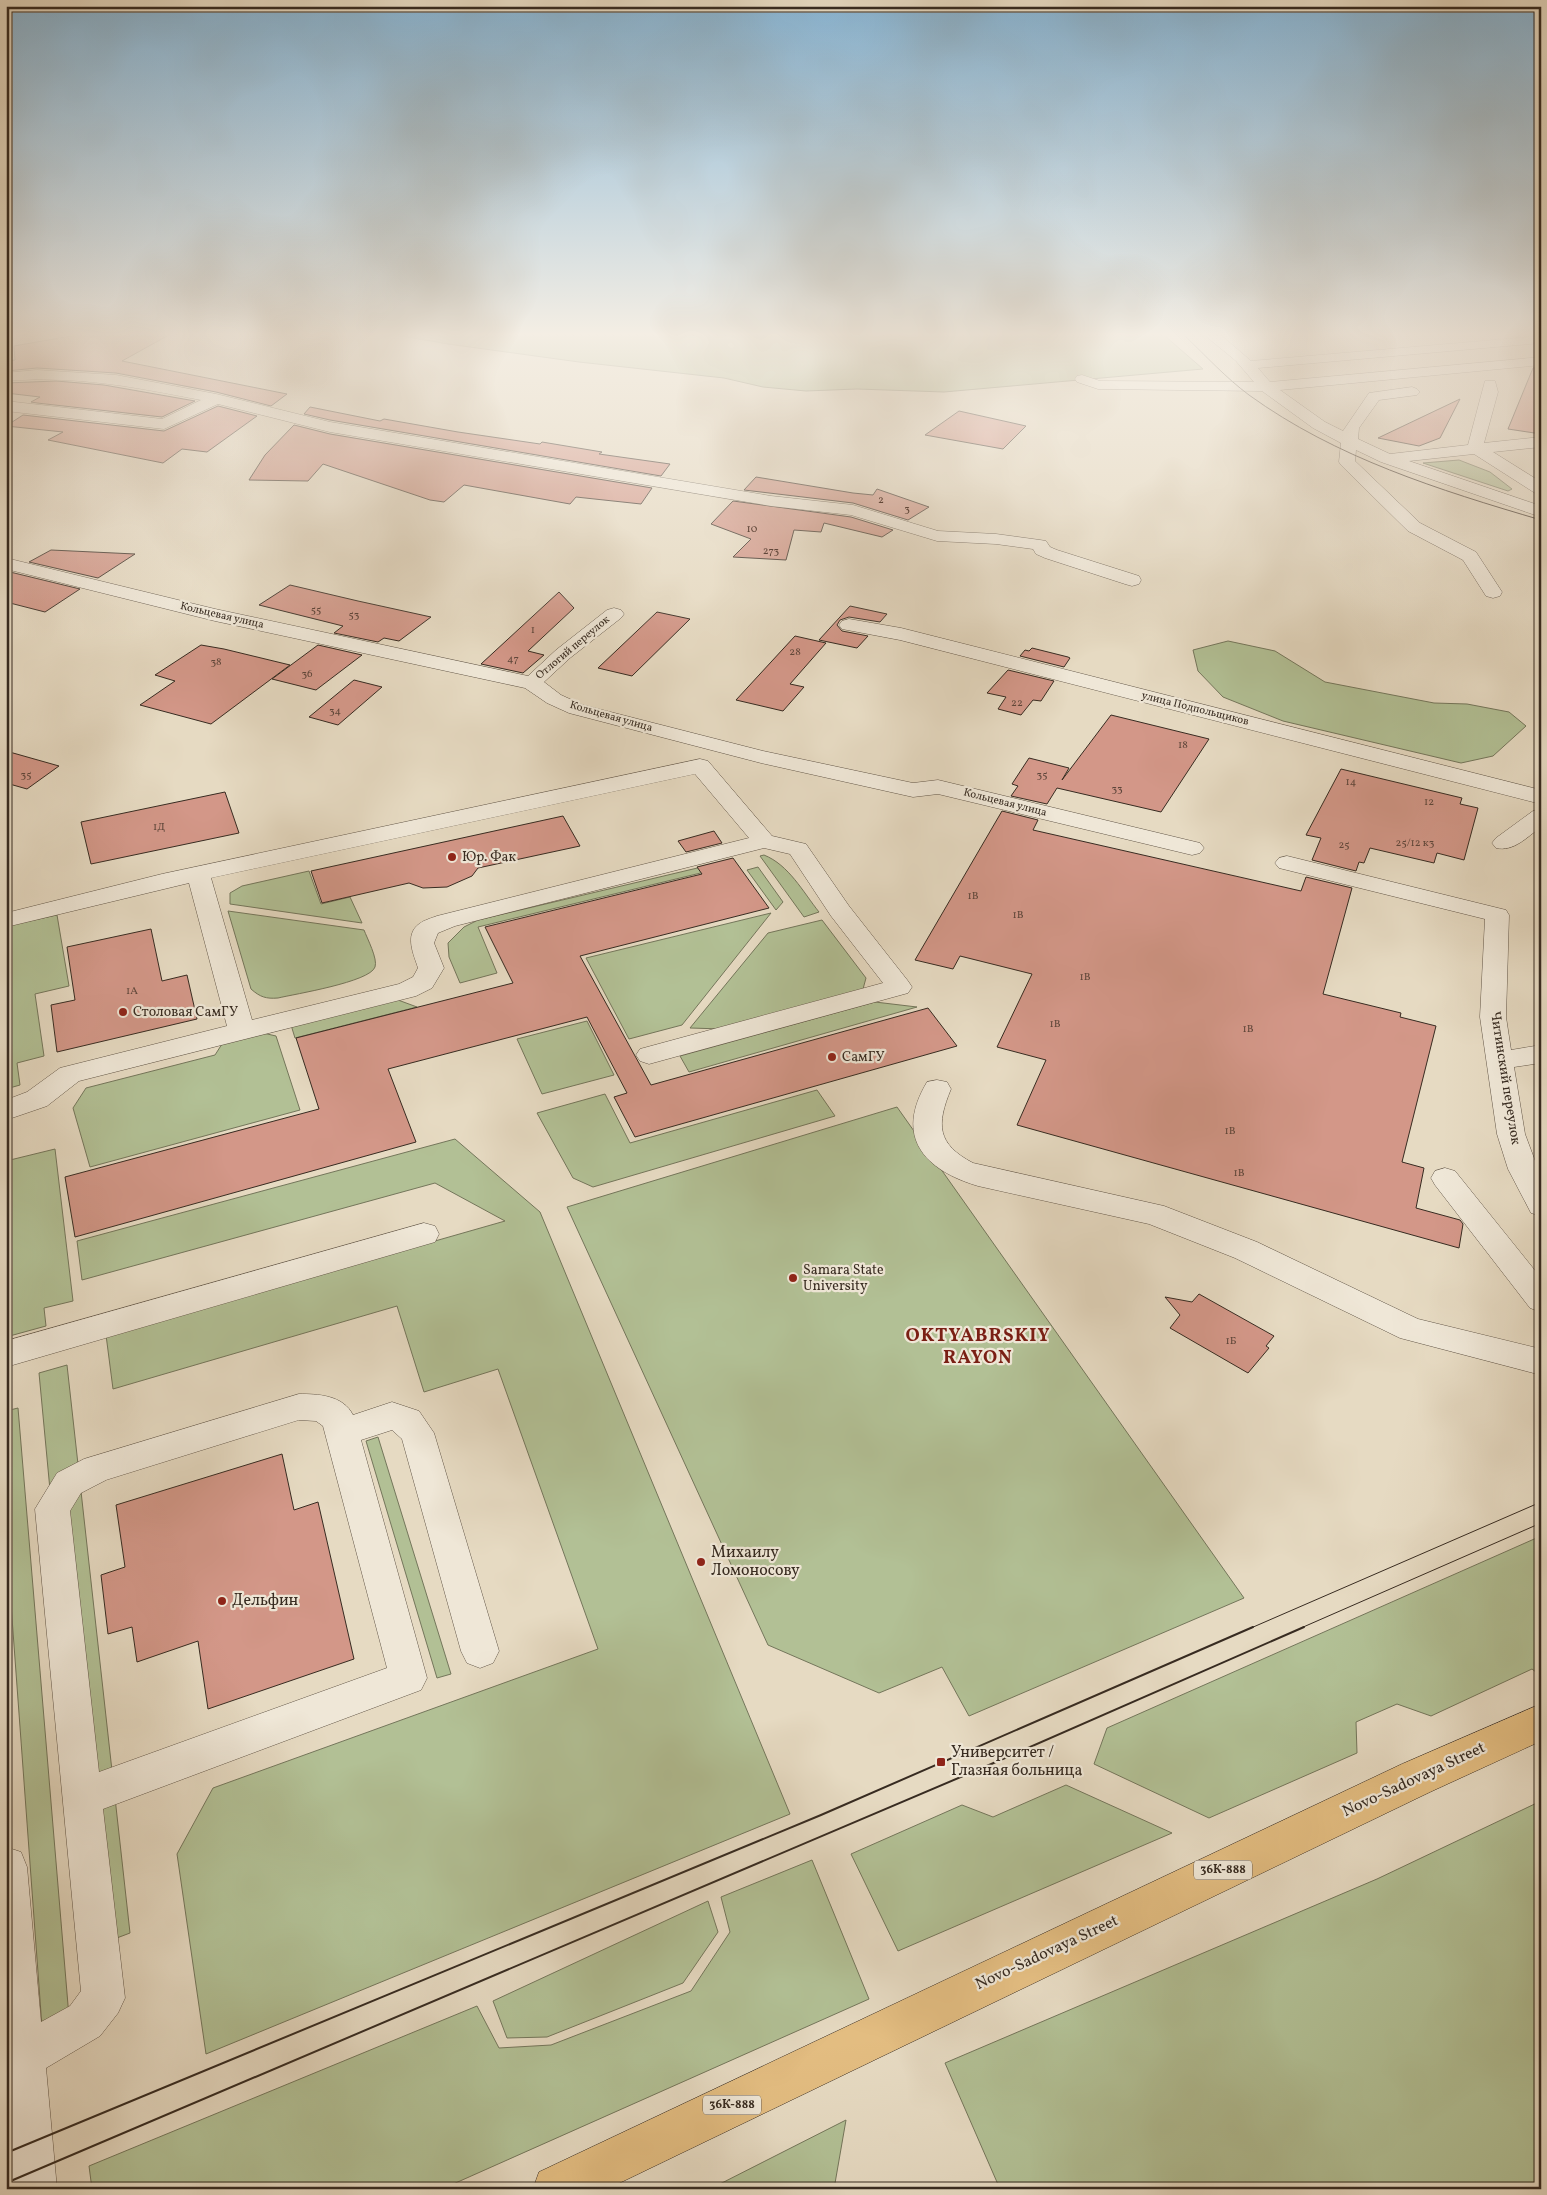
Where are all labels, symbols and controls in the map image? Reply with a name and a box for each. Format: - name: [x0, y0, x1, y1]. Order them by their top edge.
- house number: 2: [878, 493, 884, 508]
- house number: 3: [904, 502, 910, 517]
- house number: 10: [747, 522, 758, 537]
- house number: 273: [763, 544, 779, 559]
- street label: Кольцевая улица: [179, 599, 266, 633]
- house number: 55: [311, 603, 321, 618]
- house number: 53: [349, 608, 360, 623]
- street label: Отлогий переулок: [533, 613, 613, 683]
- house number: 1: [531, 623, 535, 638]
- house number: 28: [789, 645, 801, 660]
- house number: 47: [507, 652, 519, 667]
- house number: 38: [210, 655, 222, 670]
- house number: 36: [301, 667, 313, 682]
- street label: улица Подпольщиков: [1140, 688, 1251, 730]
- house number: 22: [1011, 696, 1023, 711]
- street label: Кольцевая улица: [568, 698, 655, 736]
- house number: 34: [329, 704, 342, 719]
- house number: 18: [1178, 738, 1188, 753]
- house number: 35: [21, 768, 31, 783]
- house number: 35: [1037, 768, 1047, 783]
- house number: 14: [1346, 775, 1357, 790]
- house number: 33: [1111, 782, 1123, 797]
- street label: Кольцевая улица: [962, 785, 1049, 821]
- house number: 12: [1424, 795, 1434, 810]
- house number: 1Д: [153, 820, 165, 835]
- house number: 25/12 к3: [1396, 836, 1435, 851]
- house number: 25: [1338, 838, 1350, 853]
- place label: Юр. Фак: [462, 848, 516, 867]
- marker: Юр. Фак: [446, 851, 458, 863]
- house number: 1В: [967, 889, 979, 904]
- house number: 1В: [1012, 908, 1024, 923]
- house number: 1В: [1079, 970, 1091, 985]
- house number: 1А: [126, 984, 138, 999]
- place label: Столовая СамГУ: [133, 1003, 238, 1022]
- marker: Столовая СамГУ: [117, 1006, 129, 1018]
- street label: Читинский переулок: [1485, 1010, 1525, 1147]
- house number: 1В: [1049, 1017, 1061, 1032]
- house number: 1В: [1242, 1022, 1254, 1037]
- place label: СамГУ: [842, 1048, 885, 1067]
- marker: СамГУ: [826, 1051, 838, 1063]
- house number: 1В: [1224, 1124, 1236, 1139]
- house number: 1В: [1233, 1166, 1245, 1181]
- place label: Samara State University: [803, 1261, 884, 1296]
- marker: Samara State University: [787, 1272, 799, 1284]
- district label: OKTYABRSKIY RAYON: [905, 1323, 1051, 1371]
- house number: 1Б: [1225, 1334, 1237, 1349]
- place label: Михаилу Ломоносову: [711, 1542, 800, 1582]
- marker: Михаилу Ломоносову: [695, 1556, 707, 1568]
- place label: Дельфин: [232, 1590, 299, 1612]
- marker: Дельфин: [216, 1595, 228, 1607]
- street label: Novo-Sadovaya Street: [1339, 1737, 1490, 1823]
- place label: Университет / Глазная больница: [951, 1742, 1082, 1782]
- marker: Университет / Глазная больница: [935, 1756, 947, 1768]
- road number: 36К-888: [1194, 1860, 1252, 1880]
- street label: Novo-Sadovaya Street: [972, 1910, 1123, 1996]
- road number: 36К-888: [703, 2096, 761, 2114]

